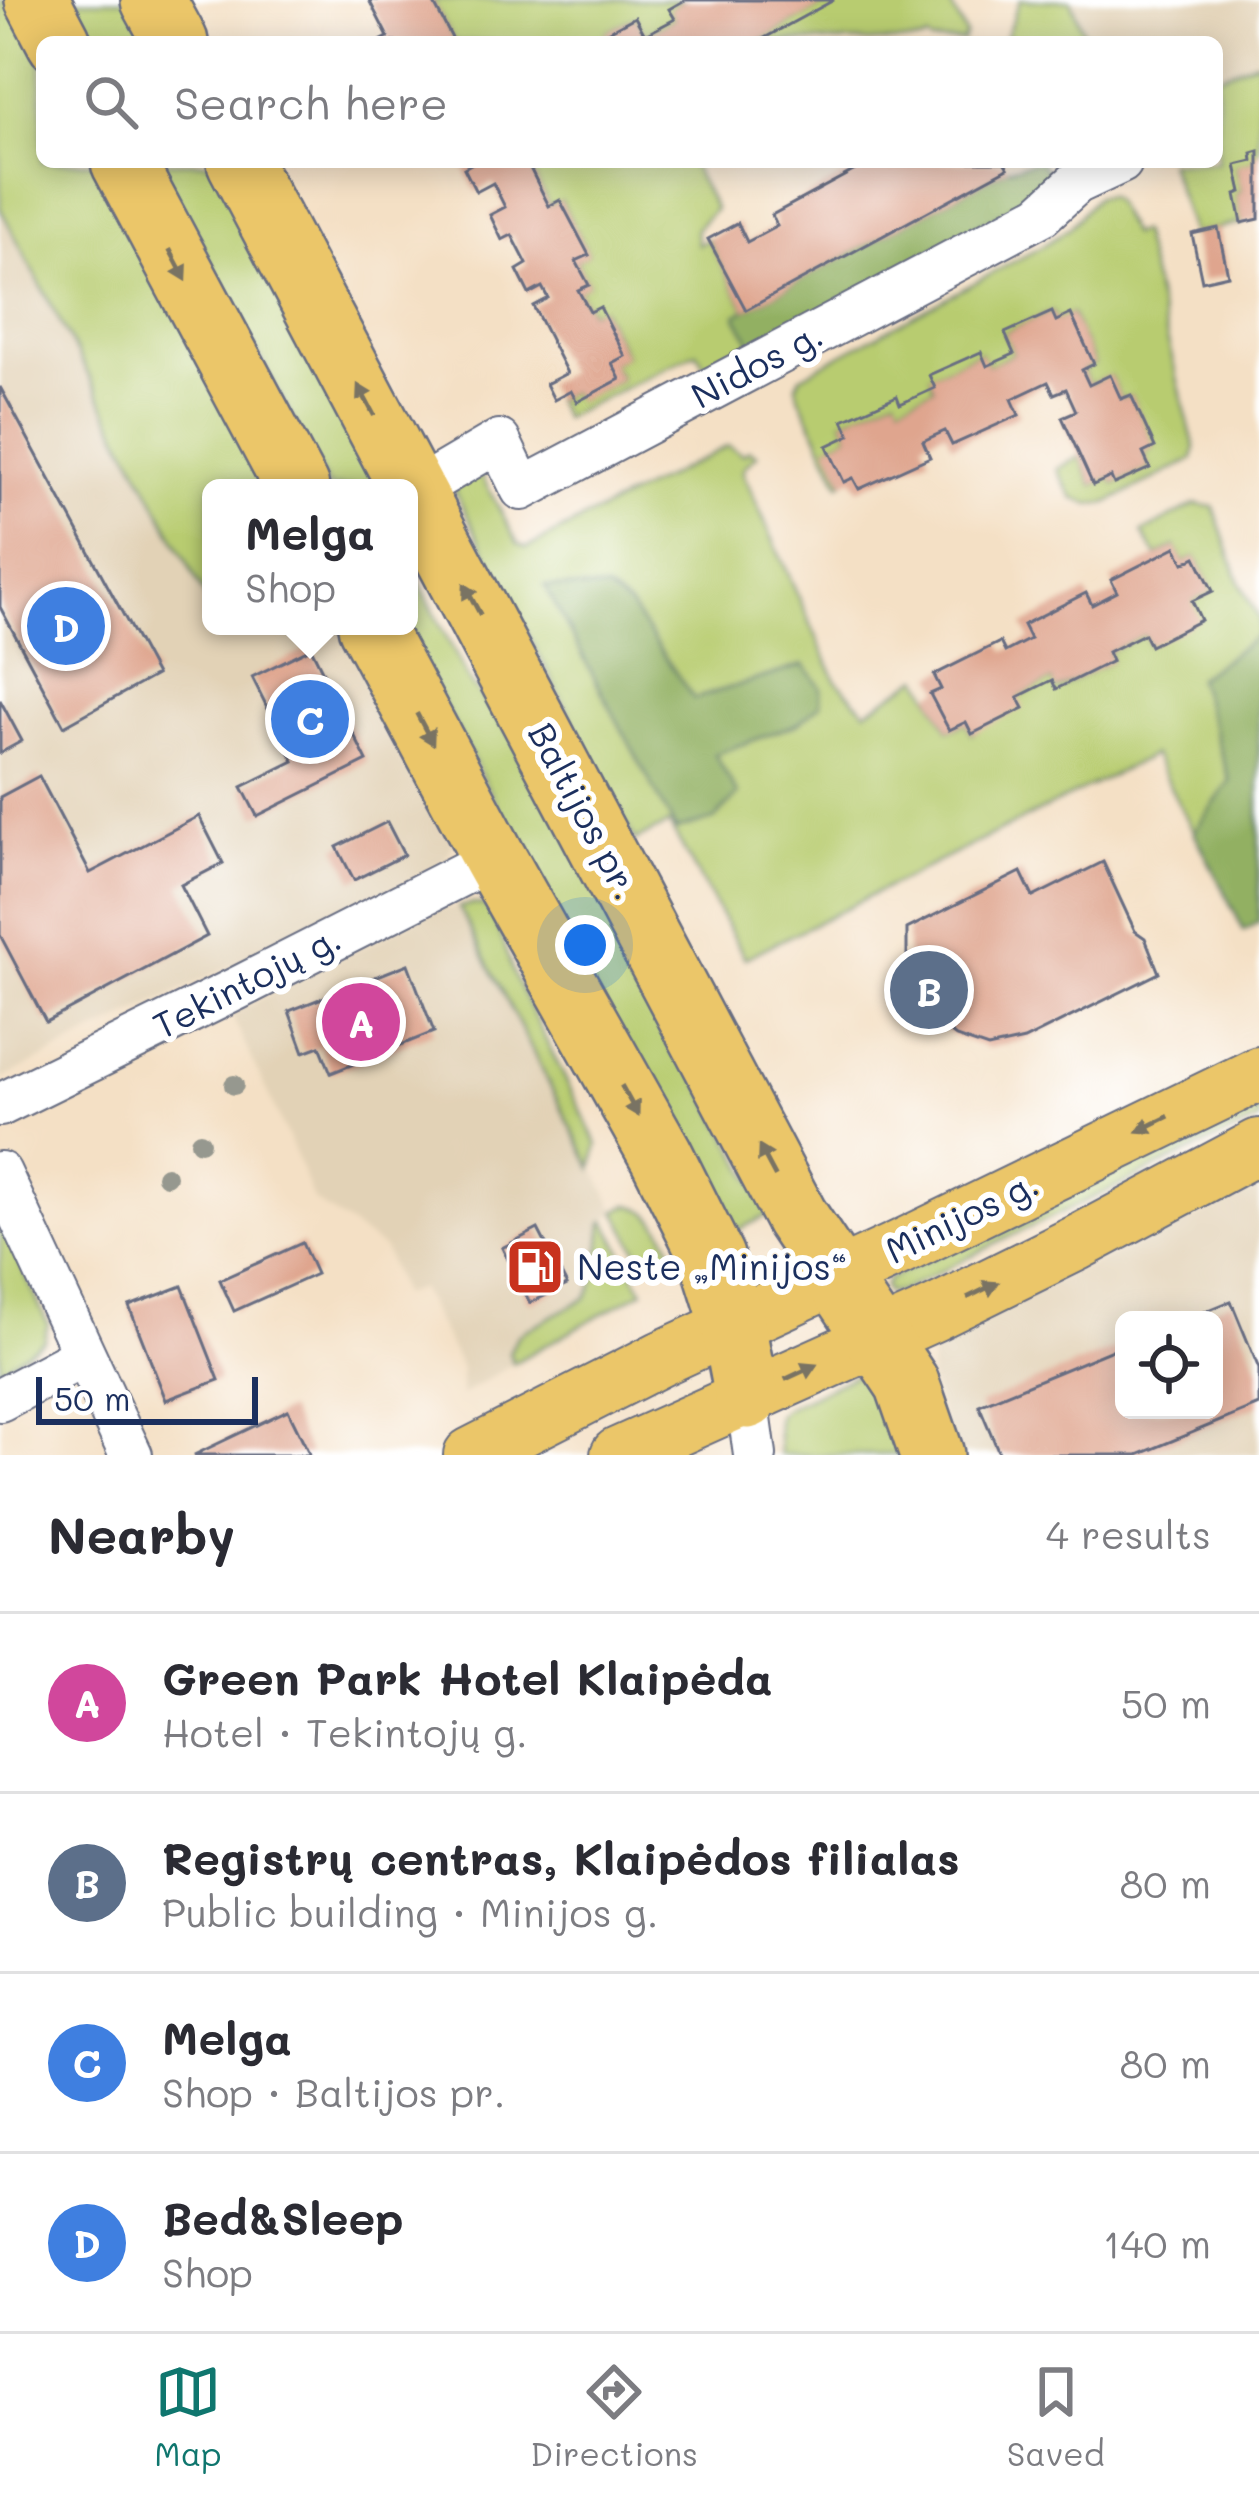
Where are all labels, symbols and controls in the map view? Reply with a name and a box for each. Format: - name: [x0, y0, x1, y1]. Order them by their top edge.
- search box: [36, 36, 1223, 168]
- icon: search: [78, 69, 144, 135]
- text: Search here: [174, 73, 448, 131]
- one-way arrow: [167, 248, 188, 283]
- street label: Nidos g.: [682, 310, 830, 418]
- one-way arrow: [356, 383, 377, 418]
- popup: [202, 479, 418, 635]
- text: Melga: [245, 503, 375, 561]
- text: Shop: [245, 561, 336, 612]
- pin: D: [27, 581, 105, 671]
- one-way arrow: [462, 581, 482, 616]
- pin: C: [271, 674, 349, 764]
- one-way arrow: [414, 712, 435, 747]
- street label: Baltijos pr.: [519, 714, 652, 907]
- street label: Tekintojų g.: [145, 913, 348, 1048]
- your location: [555, 915, 615, 975]
- pin: B: [890, 945, 968, 1035]
- pin: A: [322, 977, 400, 1067]
- one-way arrow: [619, 1084, 640, 1117]
- one-way arrow: [1135, 1114, 1170, 1134]
- one-way arrow: [757, 1144, 778, 1178]
- street label: Minijos g.: [877, 1158, 1046, 1273]
- fuel station icon: Neste „Minijos“: [504, 1236, 566, 1298]
- place label: Neste „Minijos“: [577, 1242, 847, 1289]
- one-way arrow: [965, 1280, 1000, 1300]
- map controls: [1115, 1311, 1223, 1419]
- button: locate: [1115, 1311, 1223, 1419]
- one-way arrow: [784, 1362, 819, 1382]
- scale bar: [36, 1371, 258, 1424]
- text: 50 m: [54, 1376, 130, 1419]
- text: Nearby: [48, 1500, 235, 1567]
- text: 4 results: [1046, 1508, 1211, 1559]
- text: Green Park Hotel Klaipėda: [162, 1648, 773, 1706]
- text: A: [73, 1677, 101, 1728]
- text: 50 m: [1121, 1677, 1211, 1728]
- text: Hotel · Tekintojų g.: [162, 1706, 527, 1757]
- text: Registrų centras, Klaipėdos filialas: [162, 1828, 960, 1886]
- text: B: [74, 1857, 100, 1908]
- text: 80 m: [1120, 1857, 1211, 1908]
- text: Public building · Minijos g.: [162, 1886, 658, 1937]
- text: Melga: [162, 2008, 292, 2066]
- text: C: [73, 2037, 101, 2088]
- text: 80 m: [1120, 2037, 1211, 2088]
- text: Shop · Baltijos pr.: [162, 2066, 505, 2117]
- text: Bed&Sleep: [162, 2188, 404, 2246]
- text: D: [73, 2217, 101, 2268]
- text: 140 m: [1103, 2217, 1211, 2268]
- text: Shop: [162, 2246, 253, 2297]
- tab: Map: [154, 2359, 222, 2474]
- tab: Directions: [530, 2359, 698, 2474]
- tab: Saved: [1007, 2359, 1105, 2474]

